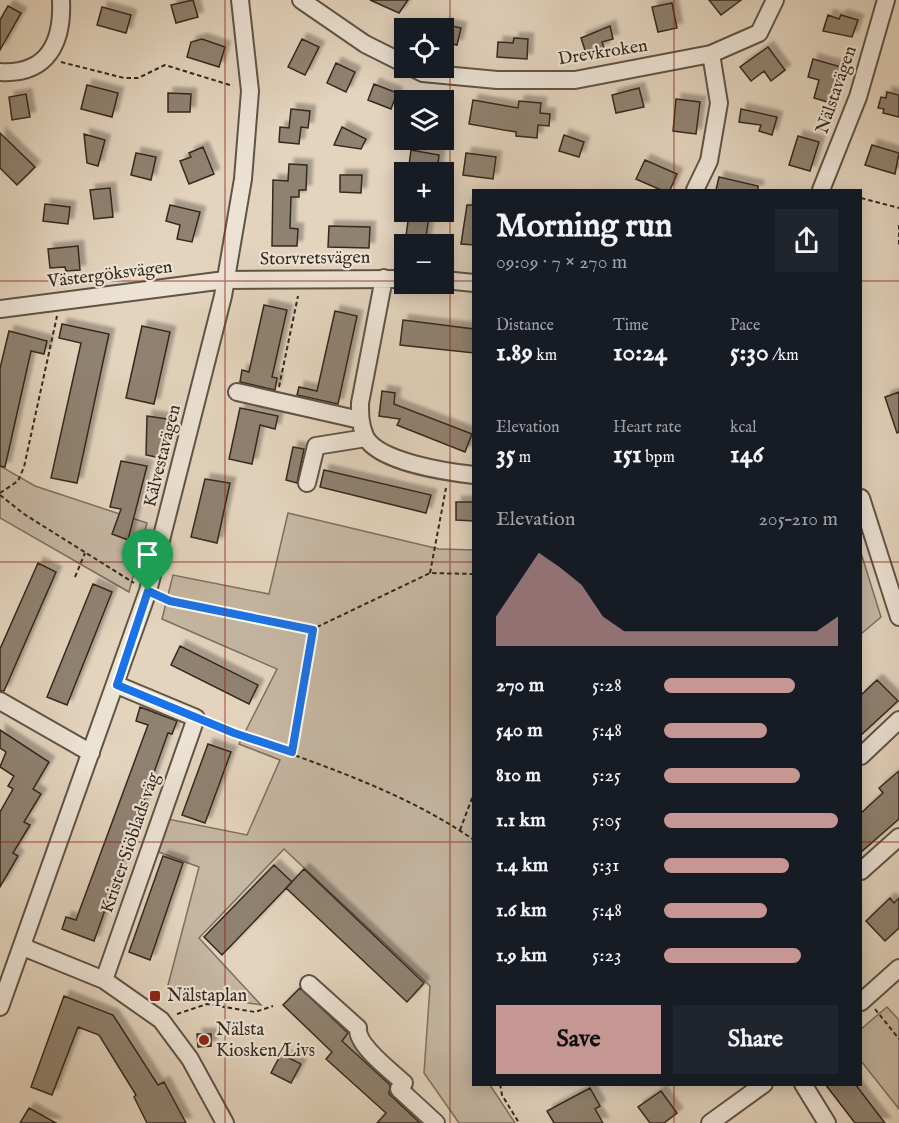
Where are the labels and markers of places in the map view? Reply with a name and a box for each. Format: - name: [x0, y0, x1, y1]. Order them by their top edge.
- pin: [122, 529, 173, 591]
- place label: Nälstaplan: [167, 985, 248, 1008]
- marker: Nälstaplan: [148, 989, 162, 1003]
- place label: Nälsta Kiosken/Livs: [216, 1019, 315, 1063]
- marker: Nälsta Kiosken/Livs: [197, 1033, 211, 1047]

